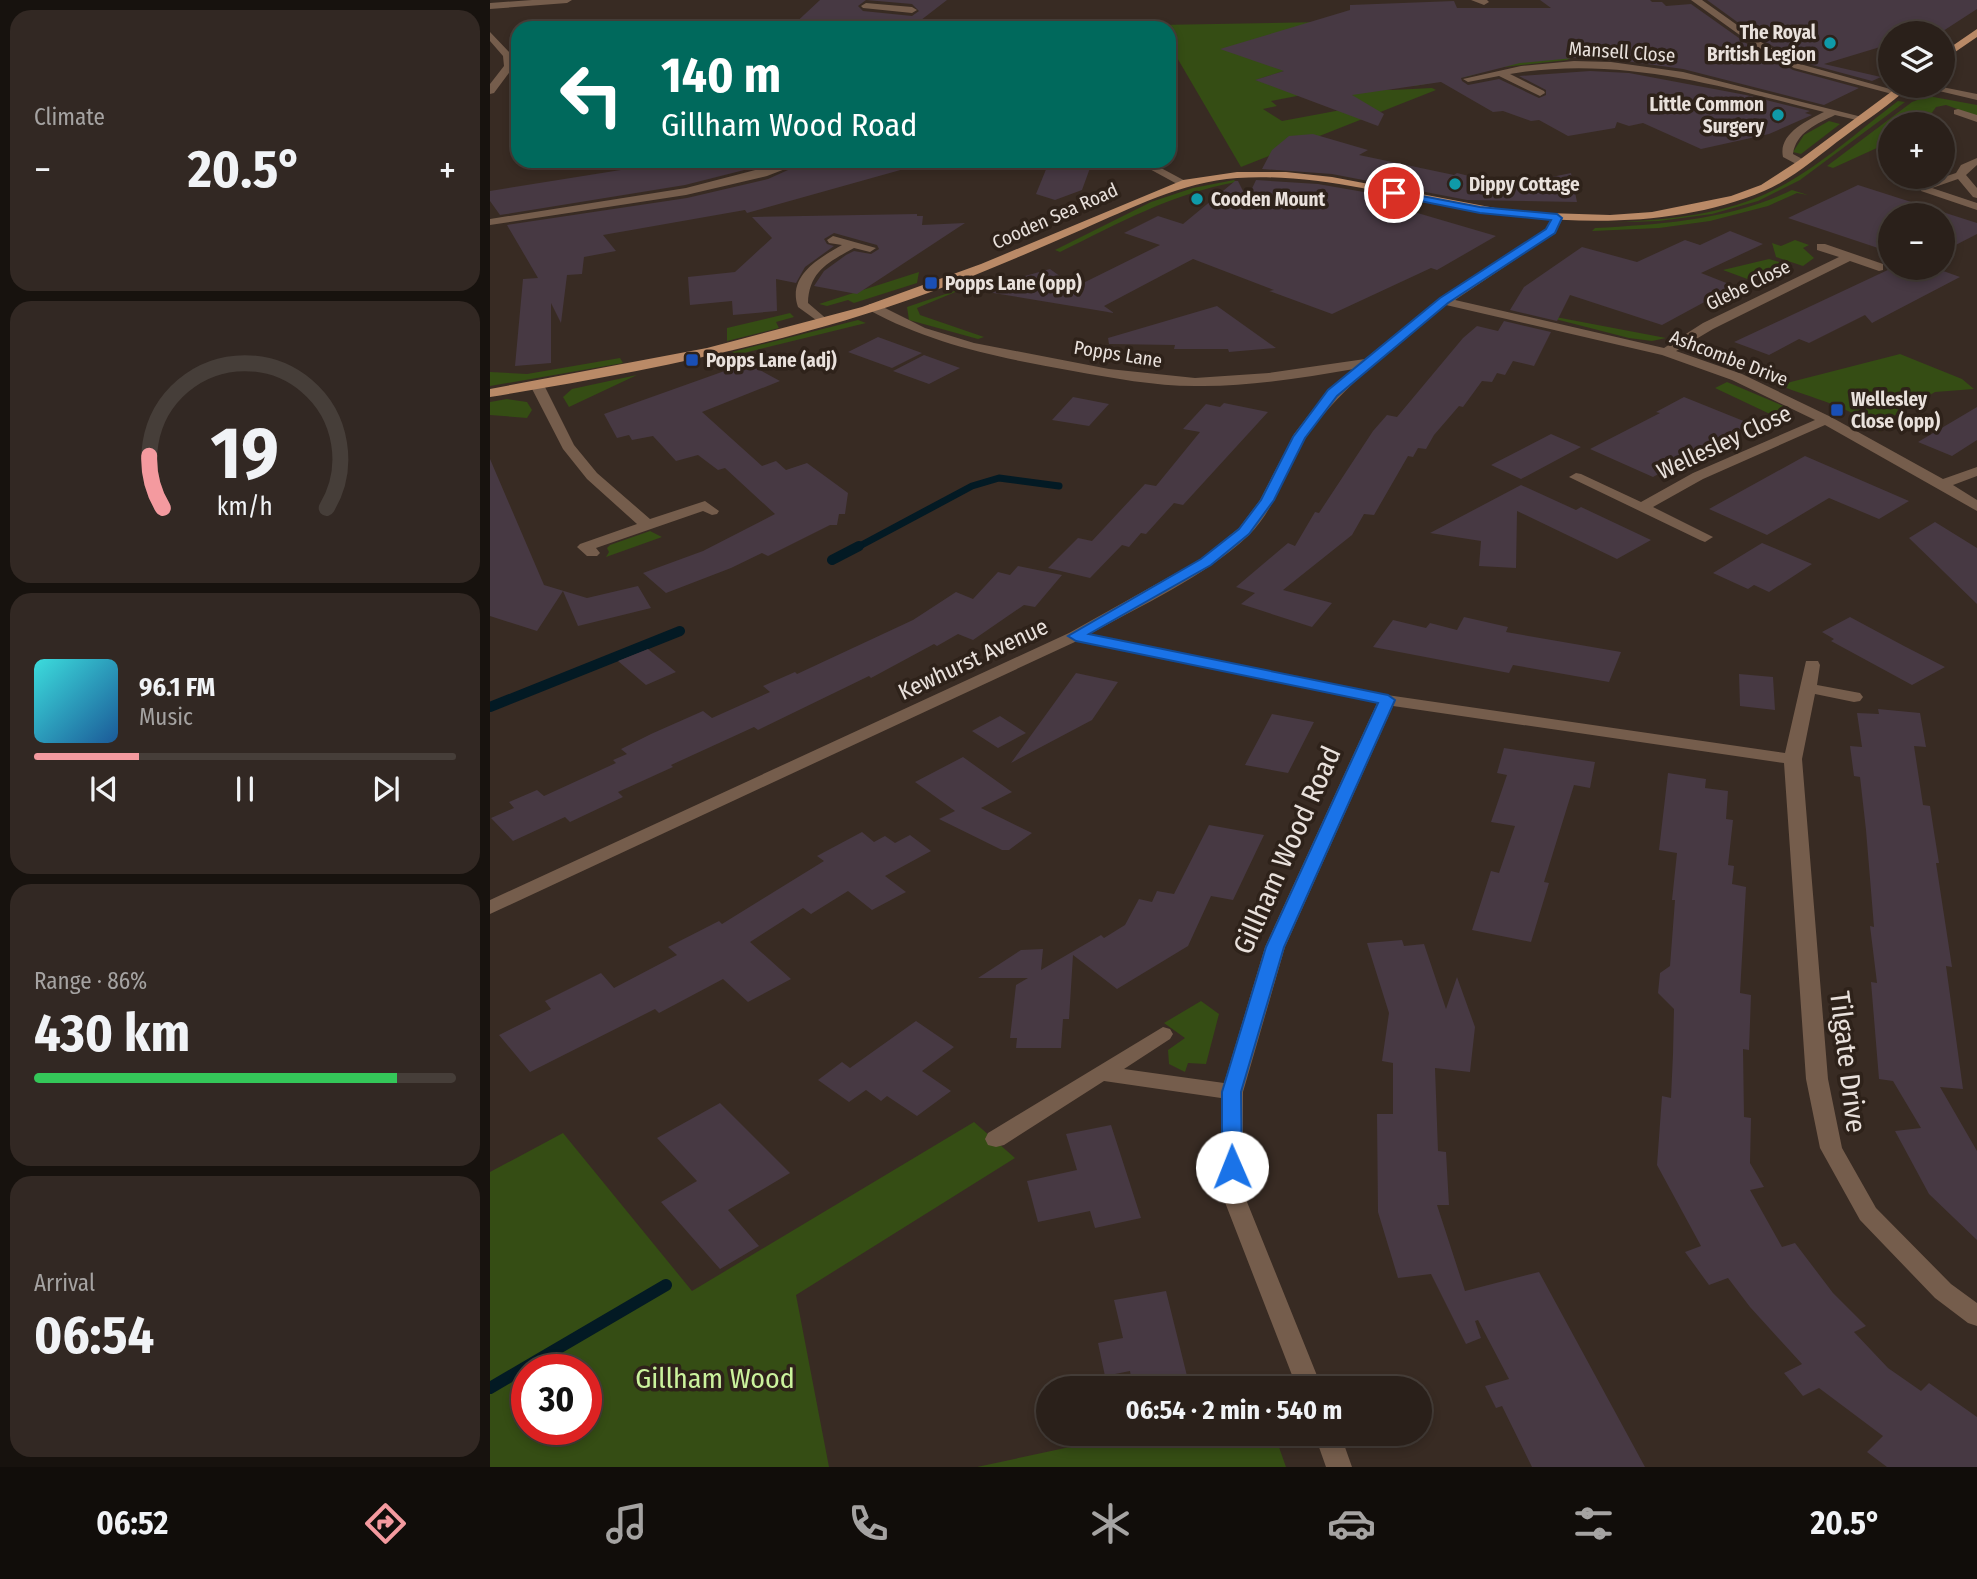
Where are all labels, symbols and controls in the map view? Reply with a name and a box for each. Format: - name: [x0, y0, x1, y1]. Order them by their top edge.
- place label: The Royal British Legion: [1707, 21, 1817, 66]
- map controls: [1878, 21, 1955, 280]
- button: layers: [1878, 21, 1955, 98]
- marker: The Royal British Legion: [1822, 35, 1838, 51]
- street label: Mansell Close: [1568, 37, 1676, 67]
- text: 140 m: [661, 46, 781, 105]
- icon: left: [546, 49, 637, 140]
- place label: Little Common Surgery: [1650, 93, 1765, 138]
- text: Climate: [34, 103, 105, 131]
- text: Gillham Wood Road: [661, 106, 917, 144]
- marker: Little Common Surgery: [1770, 107, 1786, 123]
- button: +: [1878, 112, 1955, 189]
- text: 20.5°: [188, 138, 302, 201]
- text: −: [34, 147, 51, 193]
- text: +: [439, 147, 456, 193]
- pin: [1364, 163, 1424, 223]
- place label: Dippy Cottage: [1469, 173, 1580, 196]
- icon: arrive: [1375, 174, 1413, 212]
- marker: Dippy Cottage: [1447, 176, 1463, 192]
- street label: Cooden Sea Road: [989, 178, 1121, 254]
- place label: Cooden Mount: [1211, 188, 1325, 211]
- marker: Cooden Mount: [1189, 191, 1205, 207]
- button: −: [1878, 203, 1955, 280]
- street label: Glebe Close: [1702, 255, 1794, 315]
- place label: Popps Lane (opp): [945, 272, 1082, 295]
- marker: Popps Lane (opp): [923, 275, 939, 291]
- street label: Ashcombe Drive: [1667, 325, 1791, 391]
- street label: Popps Lane: [1072, 336, 1164, 372]
- place label: Popps Lane (adj): [706, 349, 837, 372]
- marker: Popps Lane (adj): [684, 352, 700, 368]
- place label: Wellesley Close (opp): [1851, 388, 1940, 433]
- street label: Wellesley Close: [1652, 399, 1796, 485]
- marker: Wellesley Close (opp): [1829, 402, 1845, 418]
- text: 19: [211, 411, 279, 498]
- text: km/h: [217, 492, 273, 522]
- street label: Kewhurst Avenue: [894, 612, 1052, 706]
- text: 96.1 FM: [139, 672, 215, 703]
- text: Music: [139, 703, 193, 731]
- street label: Gillham Wood Road: [1226, 741, 1348, 959]
- icon: previous: [85, 770, 123, 808]
- icon: pause: [226, 770, 264, 808]
- icon: next: [367, 770, 405, 808]
- text: Range · 86%: [34, 967, 147, 995]
- street label: Tilgate Drive: [1823, 989, 1873, 1135]
- text: 430 km: [34, 1002, 190, 1065]
- position arrow: [1195, 1130, 1269, 1204]
- text: Arrival: [34, 1269, 95, 1297]
- text: 06:54: [34, 1304, 154, 1367]
- speed limit sign: 30: [511, 1354, 602, 1445]
- park label: Gillham Wood: [635, 1362, 795, 1395]
- text: 06:54 · 2 min · 540 m: [1126, 1395, 1342, 1426]
- icon: directions: [361, 1499, 410, 1548]
- icon: music: [602, 1499, 651, 1548]
- icon: phone: [844, 1499, 893, 1548]
- icon: climate: [1086, 1499, 1135, 1548]
- icon: car: [1327, 1499, 1376, 1548]
- icon: filters: [1569, 1499, 1618, 1548]
- text: 06:52: [96, 1504, 168, 1542]
- text: 20.5°: [1810, 1504, 1881, 1542]

